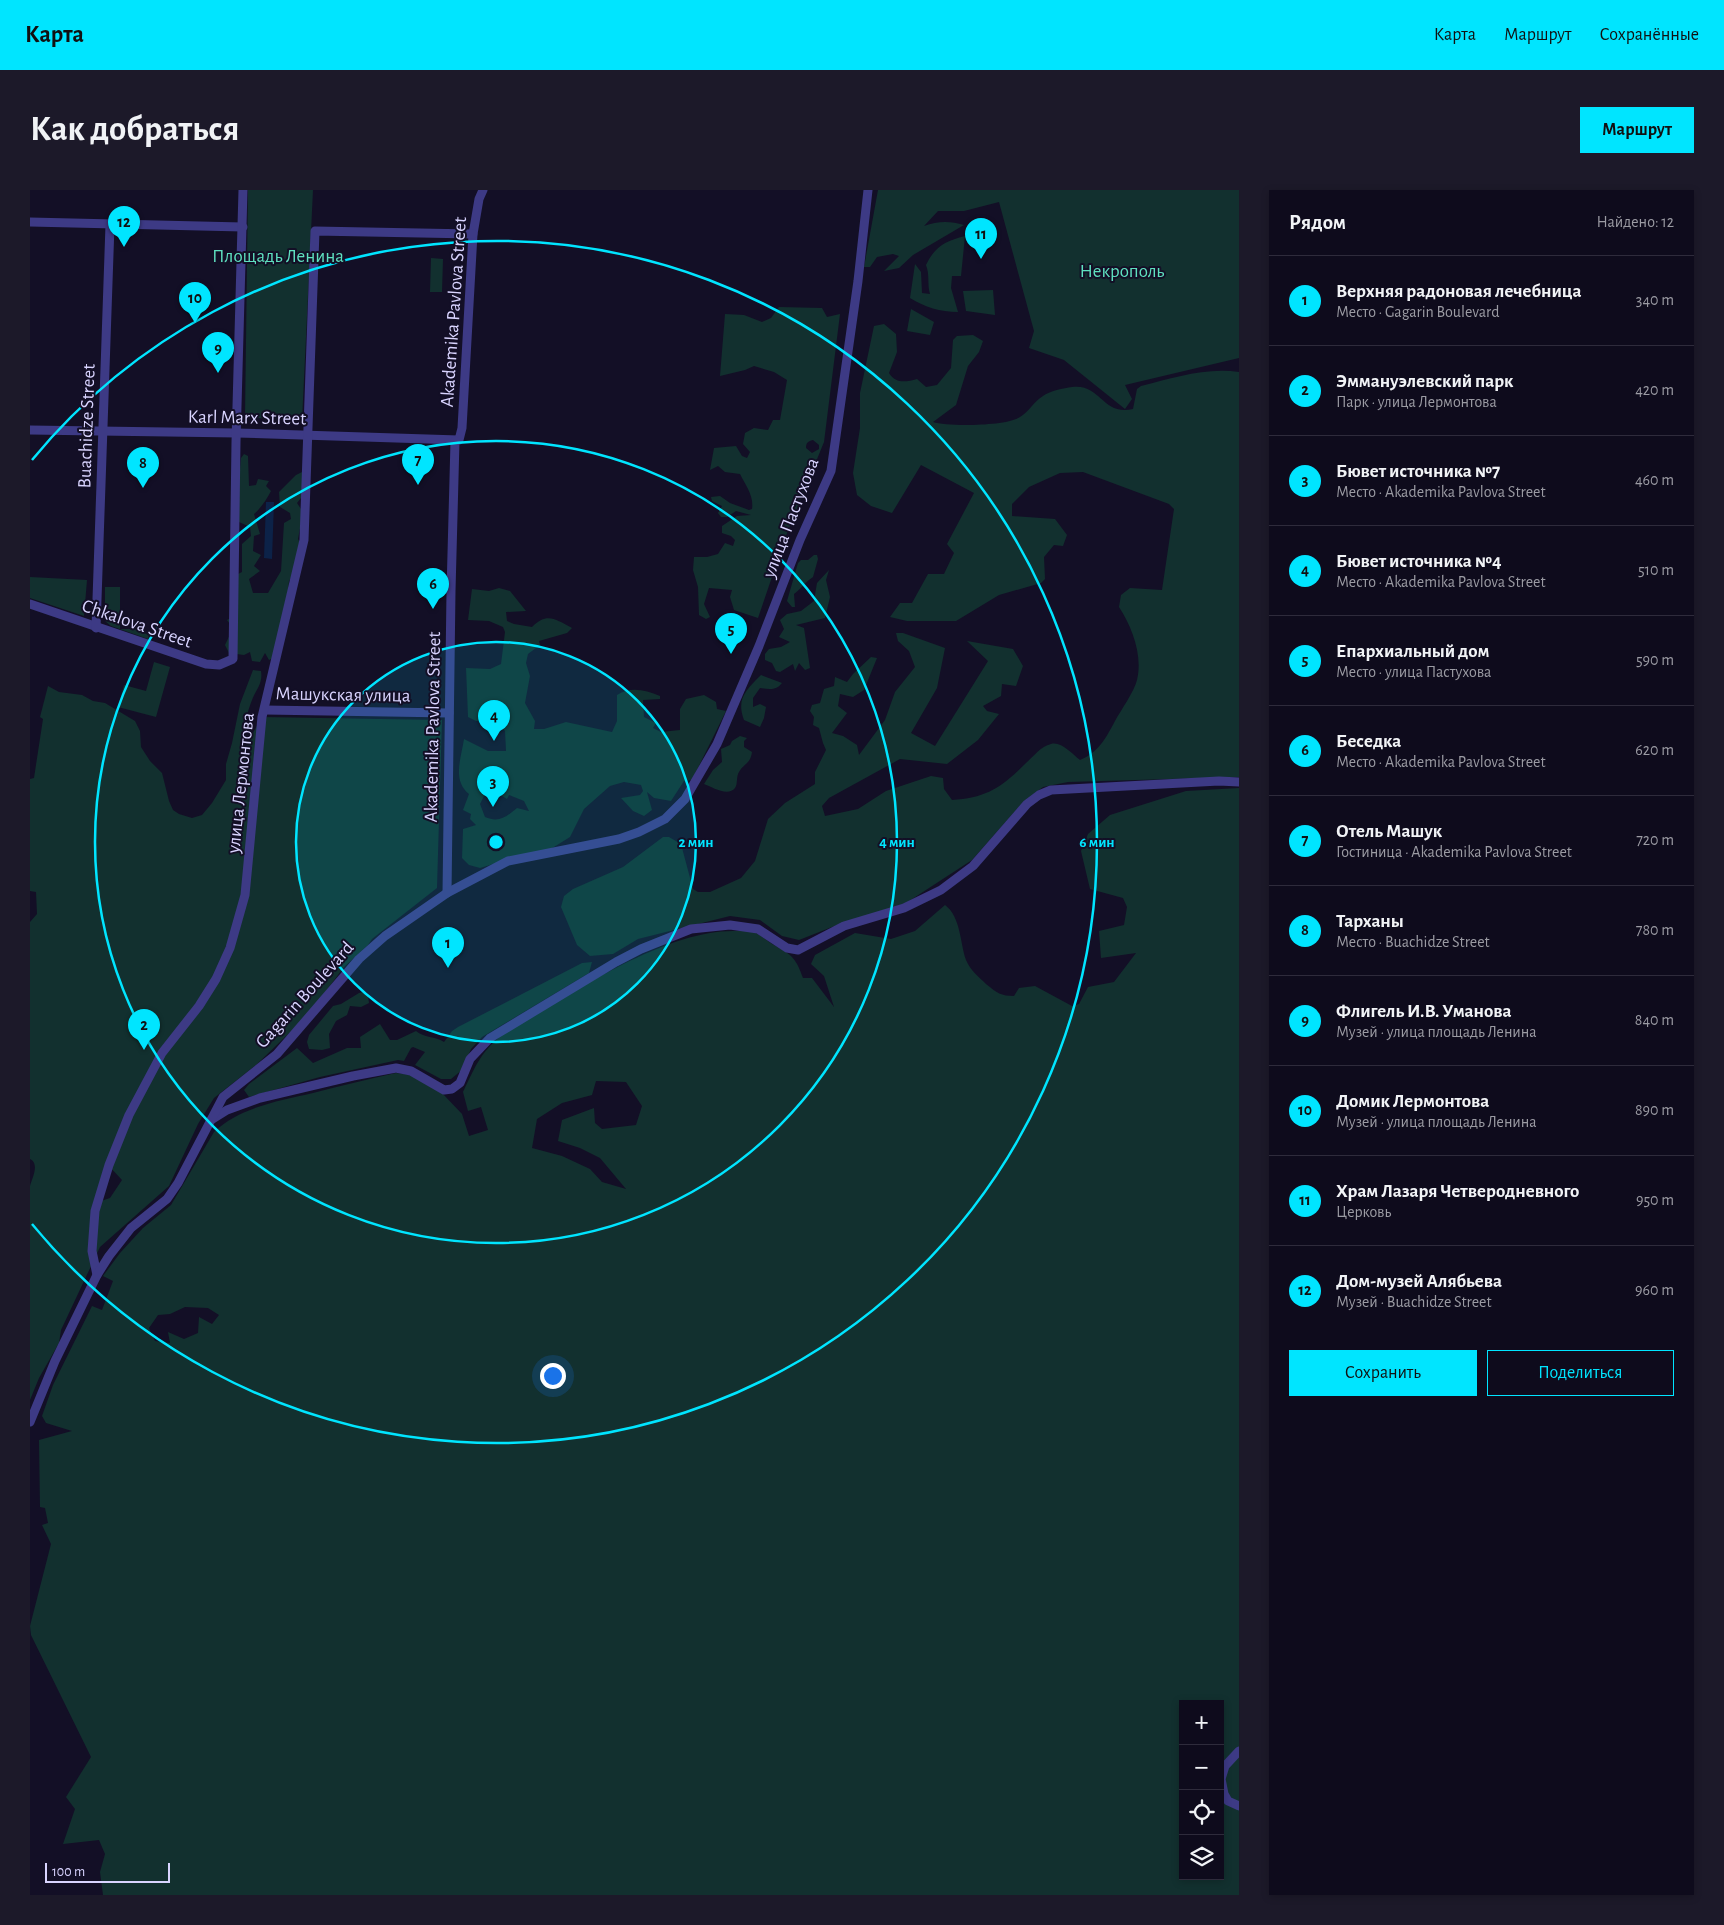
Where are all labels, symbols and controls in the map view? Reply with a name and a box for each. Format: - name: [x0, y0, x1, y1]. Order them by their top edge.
- text: Карта: [25, 23, 84, 47]
- text: Карта: [1434, 26, 1476, 44]
- text: Маршрут: [1504, 26, 1572, 44]
- text: Сохранённые: [1600, 26, 1699, 44]
- button: Маршрут: [1580, 107, 1694, 153]
- text: Как добраться: [30, 112, 239, 147]
- pin: 12: [108, 206, 140, 247]
- text: Рядом: [1289, 212, 1346, 233]
- text: Найдено: 12: [1597, 214, 1674, 230]
- street label: Akademika Pavlova Street: [438, 216, 470, 408]
- pin: 11: [965, 218, 997, 259]
- park label: Площадь Ленина: [212, 247, 344, 266]
- park label: Некрополь: [1080, 262, 1164, 281]
- pin: 10: [179, 282, 211, 323]
- text: Верхняя радоновая лечебница: [1336, 282, 1581, 301]
- text: 1: [1302, 292, 1308, 308]
- text: 340 m: [1636, 292, 1674, 308]
- text: Место · Gagarin Boulevard: [1336, 304, 1499, 320]
- pin: 9: [202, 332, 234, 373]
- street label: Buachidze Street: [75, 363, 99, 489]
- text: Эммануэлевский парк: [1336, 372, 1513, 391]
- text: 2: [1301, 382, 1309, 398]
- text: 420 m: [1635, 382, 1674, 398]
- text: Парк · улица Лермонтова: [1336, 394, 1497, 410]
- street label: Karl Marx Street: [188, 407, 306, 429]
- pin: 7: [402, 444, 434, 485]
- pin: 8: [127, 447, 159, 488]
- street label: улица Пастухова: [759, 455, 823, 581]
- text: Бювет источника №7: [1336, 462, 1500, 481]
- text: 3: [1302, 472, 1308, 488]
- text: 460 m: [1635, 472, 1674, 488]
- text: Место · Akademika Pavlova Street: [1336, 484, 1546, 500]
- text: Бювет источника №4: [1336, 552, 1502, 571]
- text: 4: [1301, 562, 1309, 578]
- text: 510 m: [1638, 562, 1674, 578]
- pin: 6: [417, 568, 449, 609]
- text: Место · Akademika Pavlova Street: [1336, 574, 1546, 590]
- street label: Chkalova Street: [80, 596, 194, 652]
- pin: 5: [715, 613, 747, 654]
- street label: Akademika Pavlova Street: [422, 631, 444, 823]
- text: Епархиальный дом: [1336, 642, 1490, 661]
- text: 5: [1302, 652, 1308, 668]
- text: 590 m: [1636, 652, 1674, 668]
- text: Место · улица Пастухова: [1336, 664, 1491, 680]
- street label: Машукская улица: [275, 684, 411, 706]
- pin: 4: [478, 700, 510, 741]
- street label: улица Лермонтова: [224, 711, 258, 855]
- text: Беседка: [1336, 732, 1401, 751]
- text: 6: [1301, 742, 1309, 758]
- text: 620 m: [1635, 742, 1674, 758]
- text: Место · Akademika Pavlova Street: [1336, 754, 1546, 770]
- pin: 3: [477, 766, 509, 807]
- text: Отель Машук: [1336, 822, 1442, 841]
- text: 7: [1302, 832, 1308, 848]
- text: 720 m: [1636, 832, 1674, 848]
- centre of rings: [487, 833, 505, 851]
- text: 2 мин: [678, 835, 714, 850]
- text: 4 мин: [879, 835, 915, 850]
- text: 6 мин: [1079, 835, 1115, 850]
- text: Гостиница · Akademika Pavlova Street: [1336, 844, 1572, 860]
- text: Тарханы: [1336, 912, 1404, 931]
- text: 8: [1301, 922, 1309, 938]
- text: 780 m: [1636, 922, 1674, 938]
- pin: 1: [432, 927, 464, 968]
- text: Место · Buachidze Street: [1336, 934, 1490, 950]
- street label: Gagarin Boulevard: [252, 938, 358, 1052]
- text: Флигель И.В. Уманова: [1336, 1002, 1511, 1021]
- pin: 2: [128, 1009, 160, 1050]
- text: 9: [1301, 1012, 1309, 1028]
- text: 840 m: [1635, 1012, 1674, 1028]
- text: Музей · улица площадь Ленина: [1336, 1024, 1537, 1040]
- text: Домик Лермонтова: [1336, 1092, 1489, 1111]
- text: 10: [1298, 1102, 1312, 1118]
- text: 890 m: [1635, 1102, 1674, 1118]
- text: Музей · улица площадь Ленина: [1336, 1114, 1537, 1130]
- text: Храм Лазаря Четверодневного: [1336, 1182, 1579, 1201]
- text: 11: [1299, 1192, 1311, 1208]
- text: 950 m: [1636, 1192, 1674, 1208]
- text: Церковь: [1336, 1204, 1391, 1220]
- text: Дом-музей Алябьева: [1336, 1272, 1502, 1291]
- text: 12: [1298, 1282, 1312, 1298]
- text: 960 m: [1635, 1282, 1674, 1298]
- text: Музей · Buachidze Street: [1336, 1294, 1492, 1310]
- button: Сохранить: [1289, 1350, 1477, 1396]
- button: Поделиться: [1487, 1350, 1674, 1396]
- your location: [540, 1363, 566, 1389]
- map controls: [1179, 1700, 1224, 1880]
- button: +: [1179, 1700, 1224, 1745]
- button: −: [1179, 1745, 1224, 1790]
- button: locate: [1179, 1790, 1224, 1835]
- button: layers: [1179, 1835, 1224, 1880]
- scale bar: [45, 1860, 170, 1883]
- text: 100 m: [52, 1865, 85, 1879]

